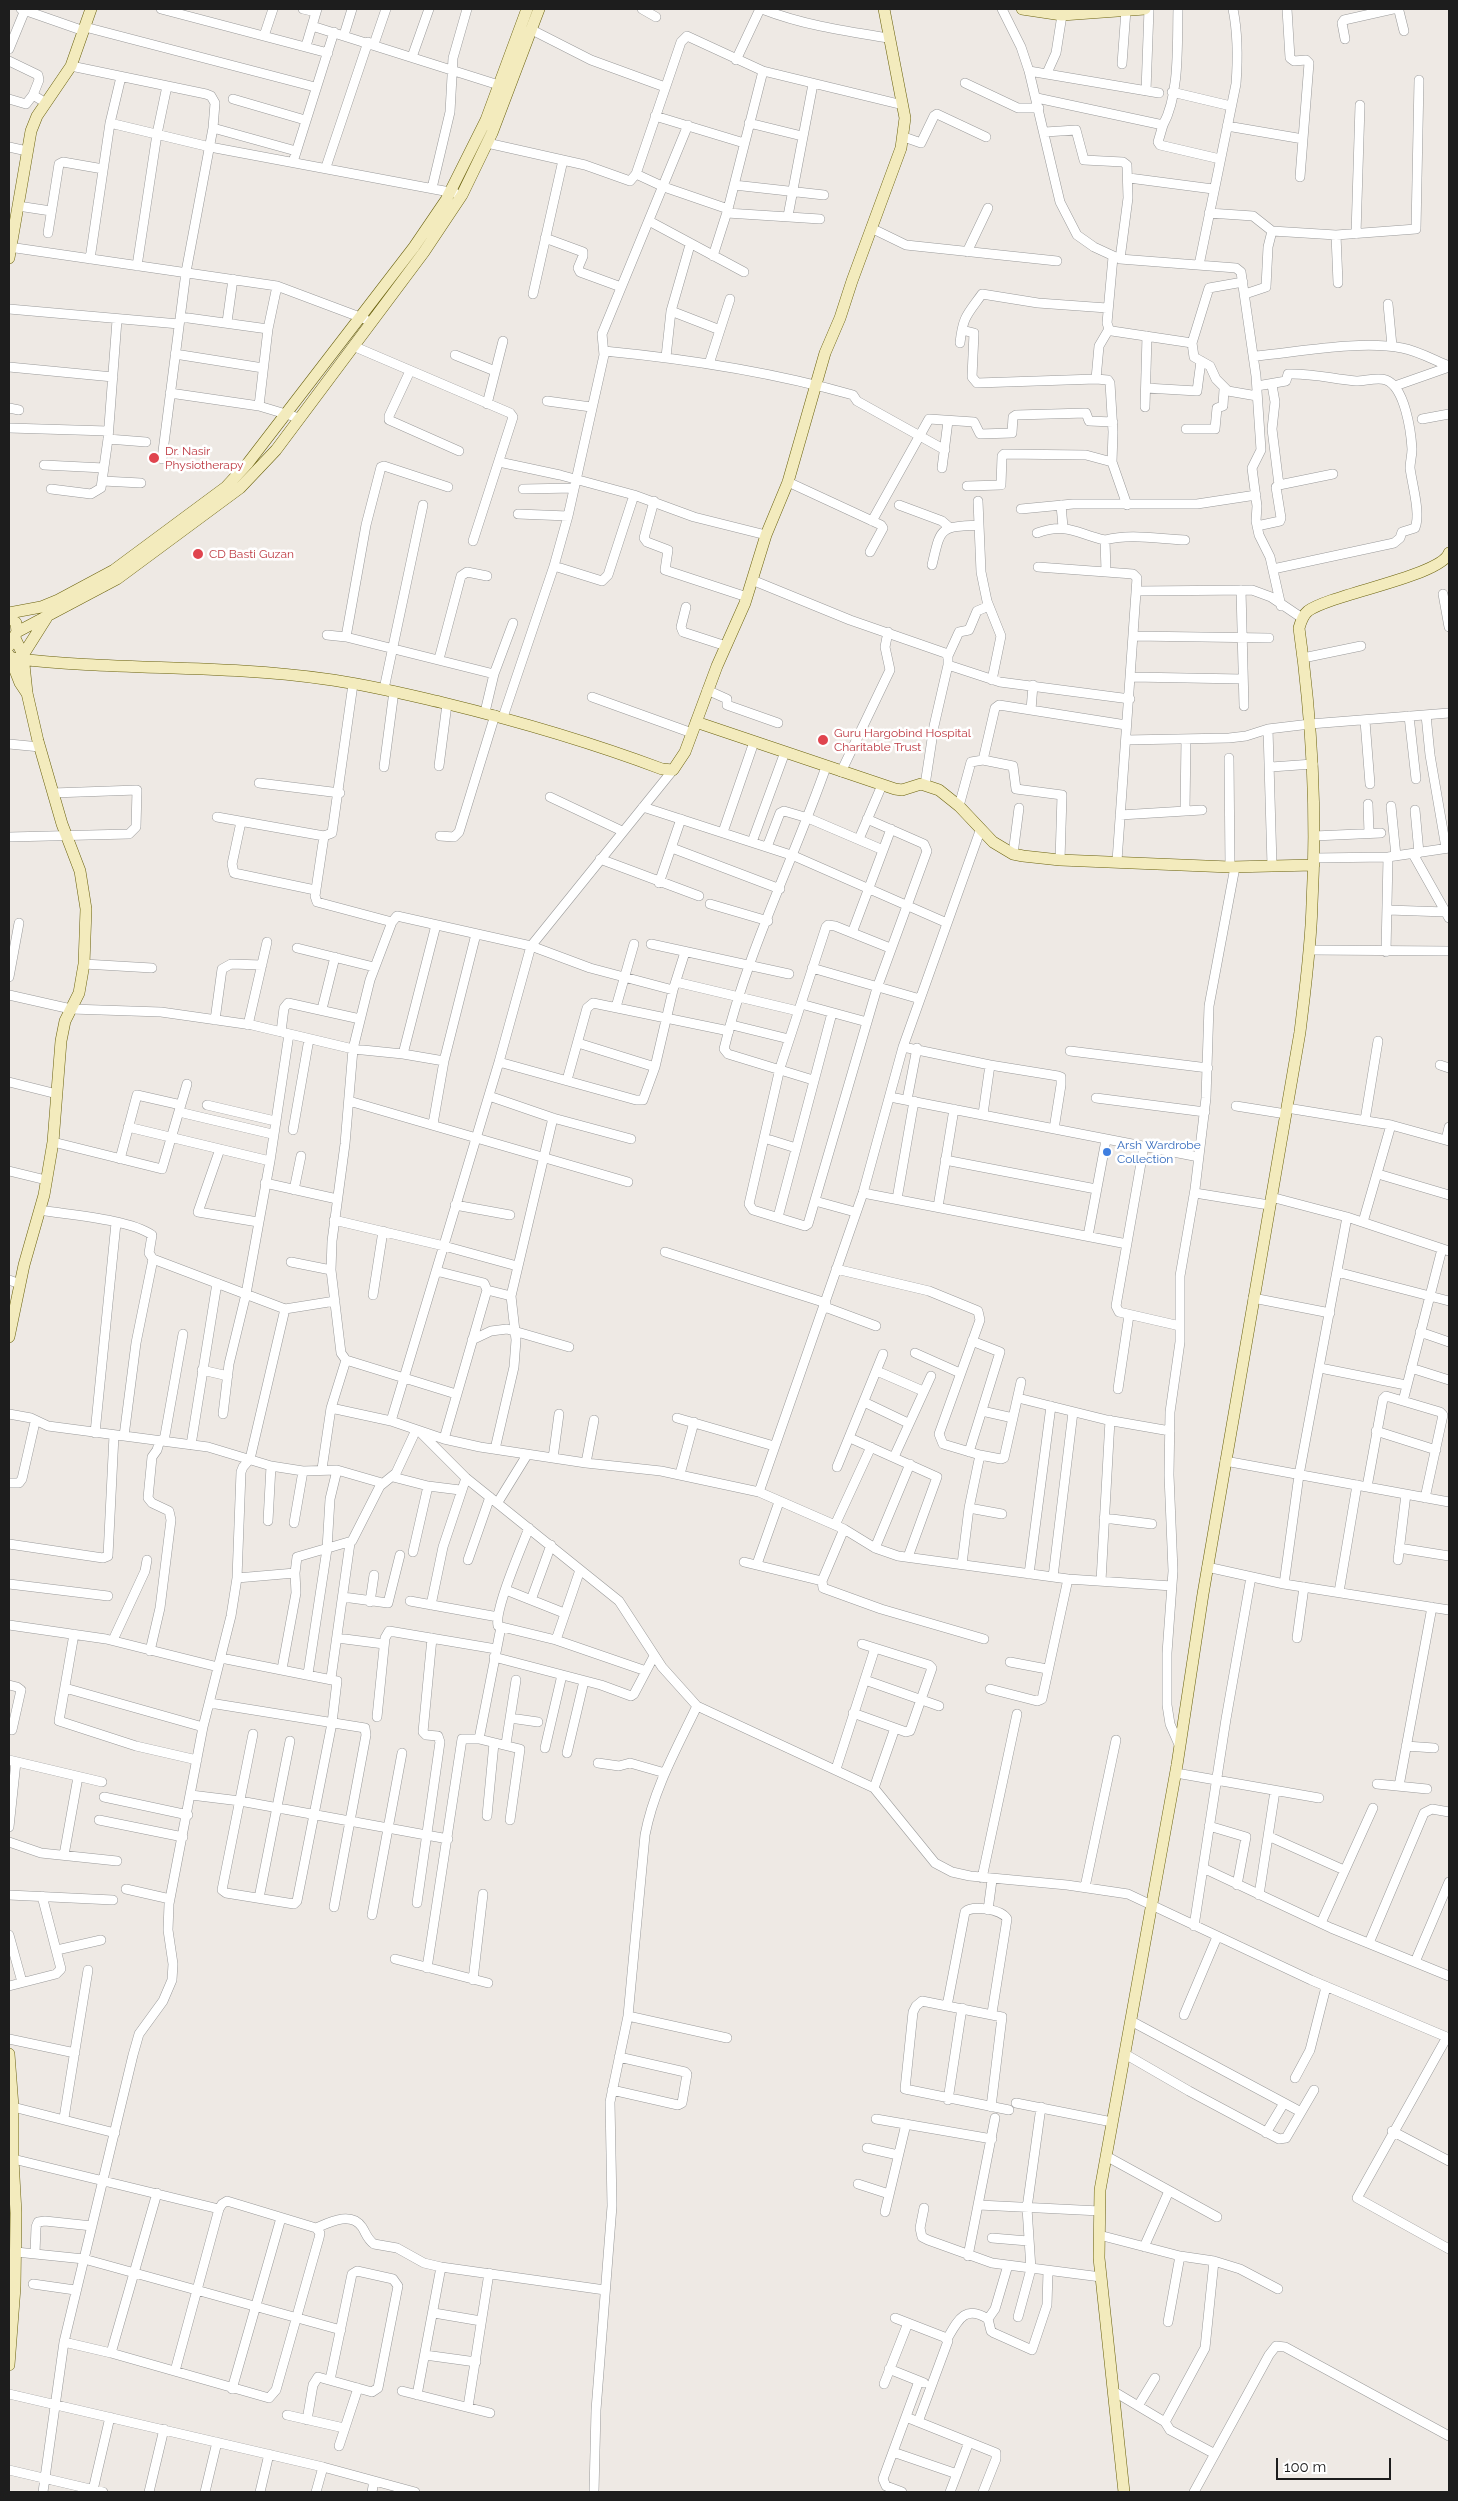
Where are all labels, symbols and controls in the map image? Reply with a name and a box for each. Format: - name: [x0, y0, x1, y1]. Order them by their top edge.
- place label: Dr. Nasir Physiotherapy: [165, 444, 244, 472]
- marker: Dr. Nasir Physiotherapy: [147, 451, 161, 465]
- marker: CD Basti Guzan: [191, 547, 205, 561]
- place label: CD Basti Guzan: [209, 547, 294, 561]
- place label: Guru Hargobind Hospital Charitable Trust: [834, 726, 971, 754]
- marker: Guru Hargobind Hospital Charitable Trust: [816, 733, 830, 747]
- place label: Arsh Wardrobe Collection: [1117, 1138, 1201, 1166]
- marker: Arsh Wardrobe Collection: [1101, 1146, 1113, 1158]
- scale bar: [1278, 2448, 1393, 2480]
- text: 100 m: [1284, 2458, 1326, 2476]

